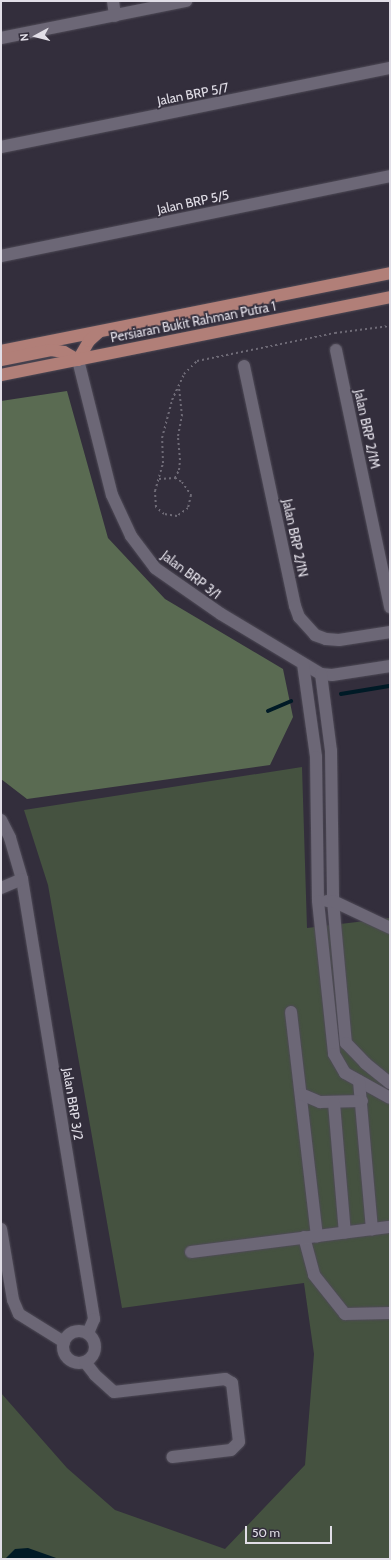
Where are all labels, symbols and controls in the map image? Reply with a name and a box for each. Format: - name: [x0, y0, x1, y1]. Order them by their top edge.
- north arrow: [16, 16, 56, 56]
- text: N: [17, 33, 32, 42]
- street label: Jalan BRP 5/7: [156, 79, 230, 109]
- street label: Jalan BRP 5/5: [156, 187, 230, 217]
- street label: Persiaran Bukit Rahman Putra 1: [109, 298, 277, 346]
- street label: Jalan BRP 2/1M: [351, 388, 383, 470]
- street label: Jalan BRP 2/1N: [279, 498, 311, 578]
- street label: Jalan BRP 3/1: [158, 548, 224, 602]
- street label: Jalan BRP 3/2: [60, 1067, 86, 1141]
- scale bar: [247, 1518, 334, 1544]
- text: 50 m: [252, 1525, 280, 1540]

